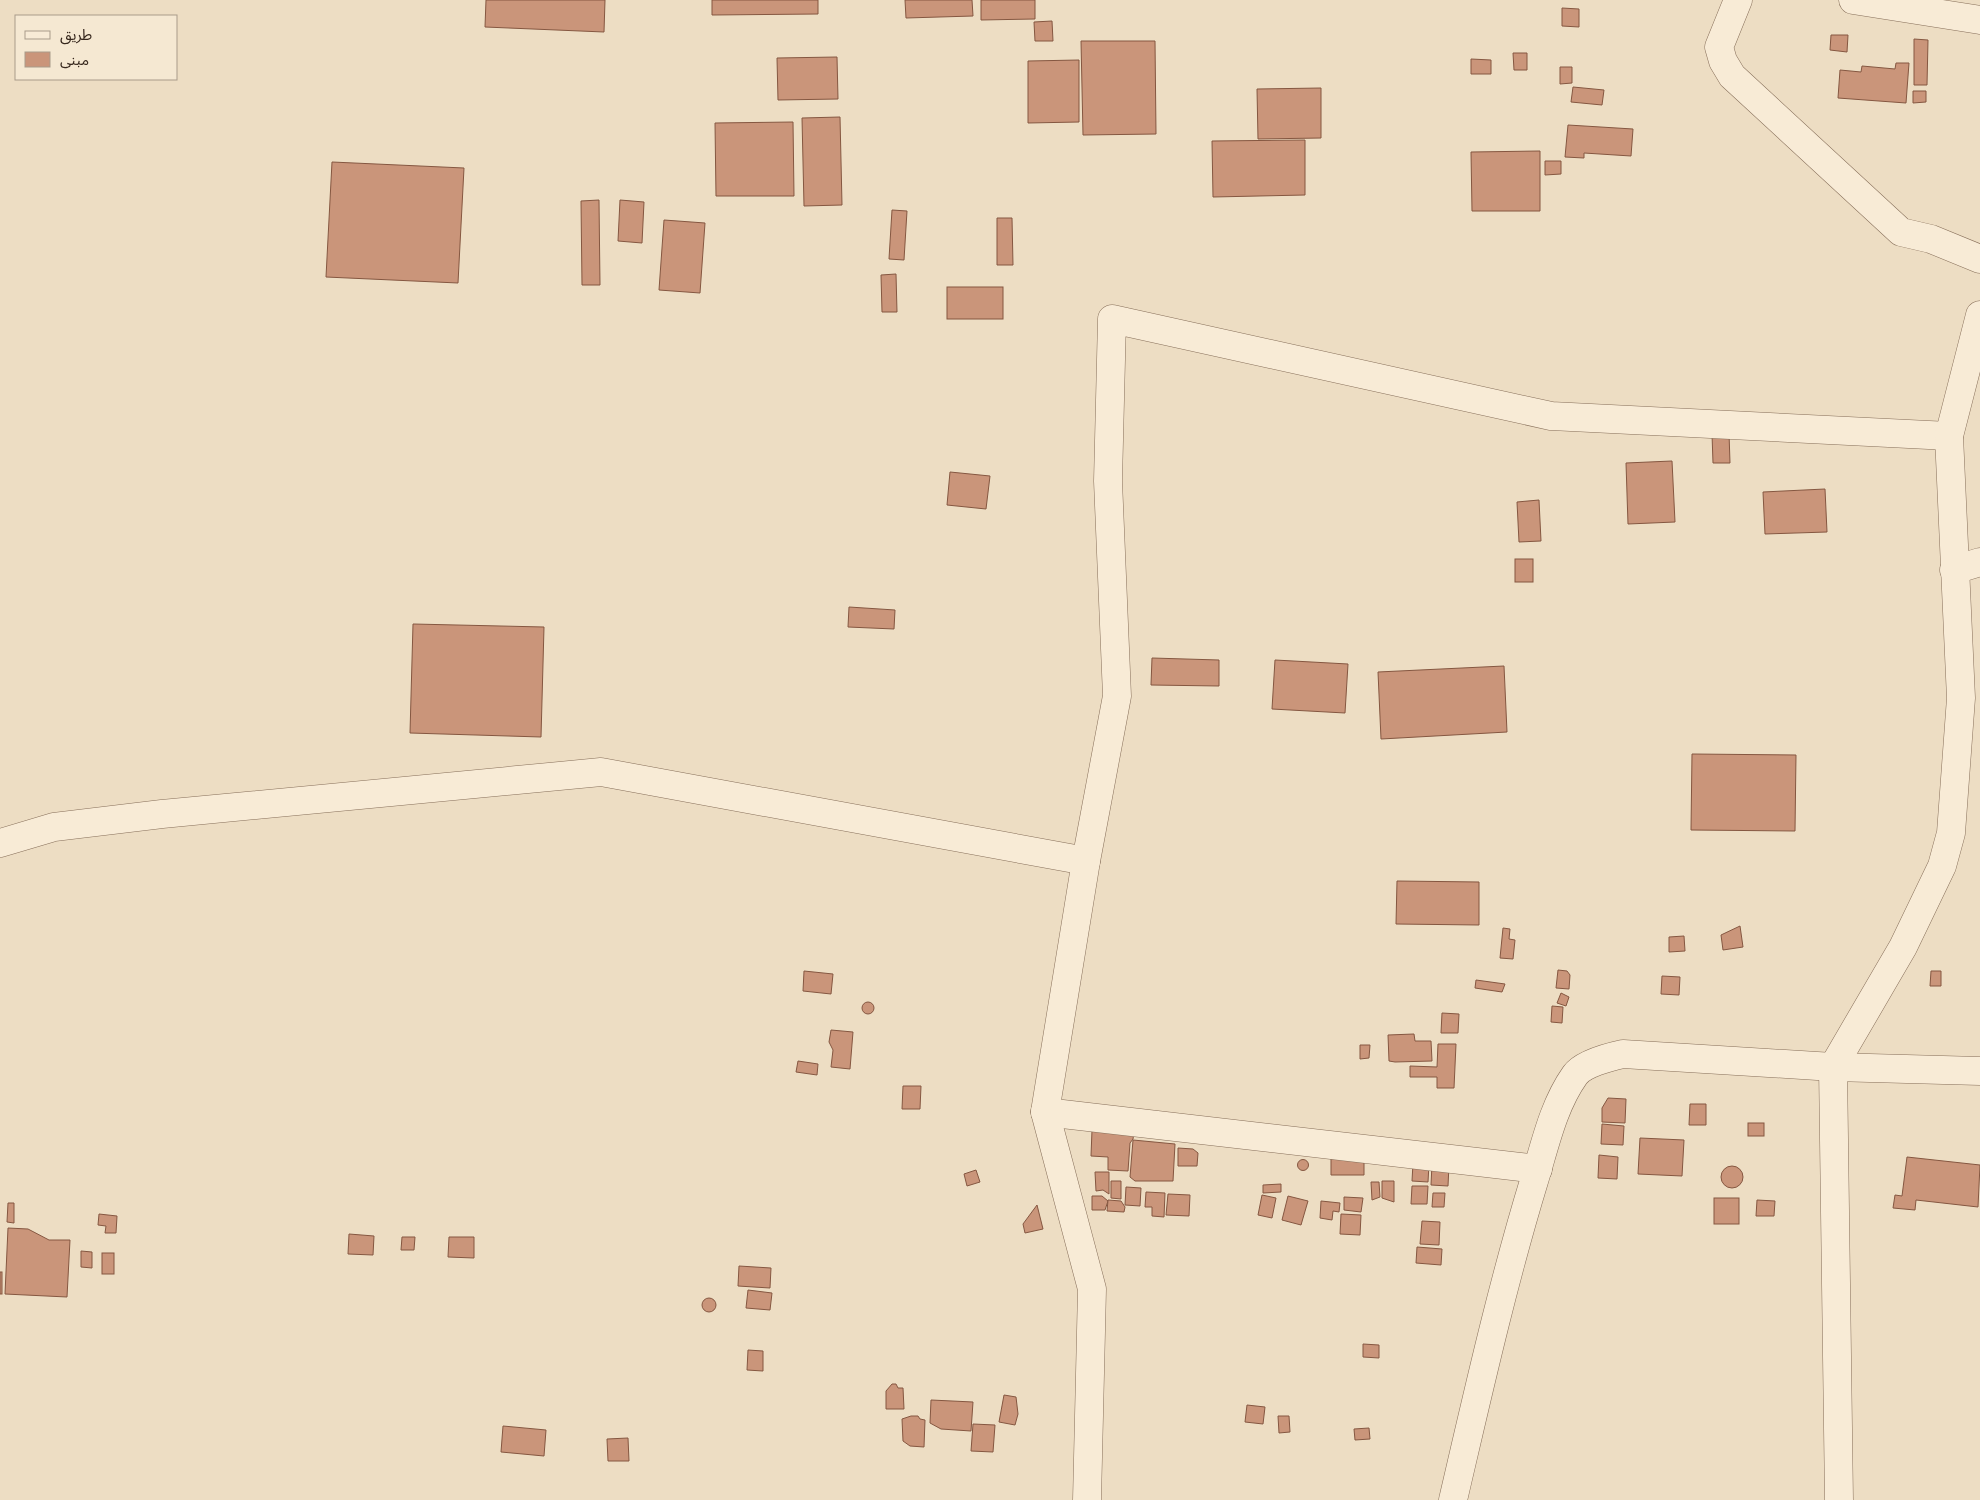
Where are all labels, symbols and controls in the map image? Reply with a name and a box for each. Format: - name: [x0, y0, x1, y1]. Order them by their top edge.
- legend: [15, 15, 178, 80]
- text: طريق: [60, 24, 92, 45]
- text: مبنى: [60, 49, 89, 69]

